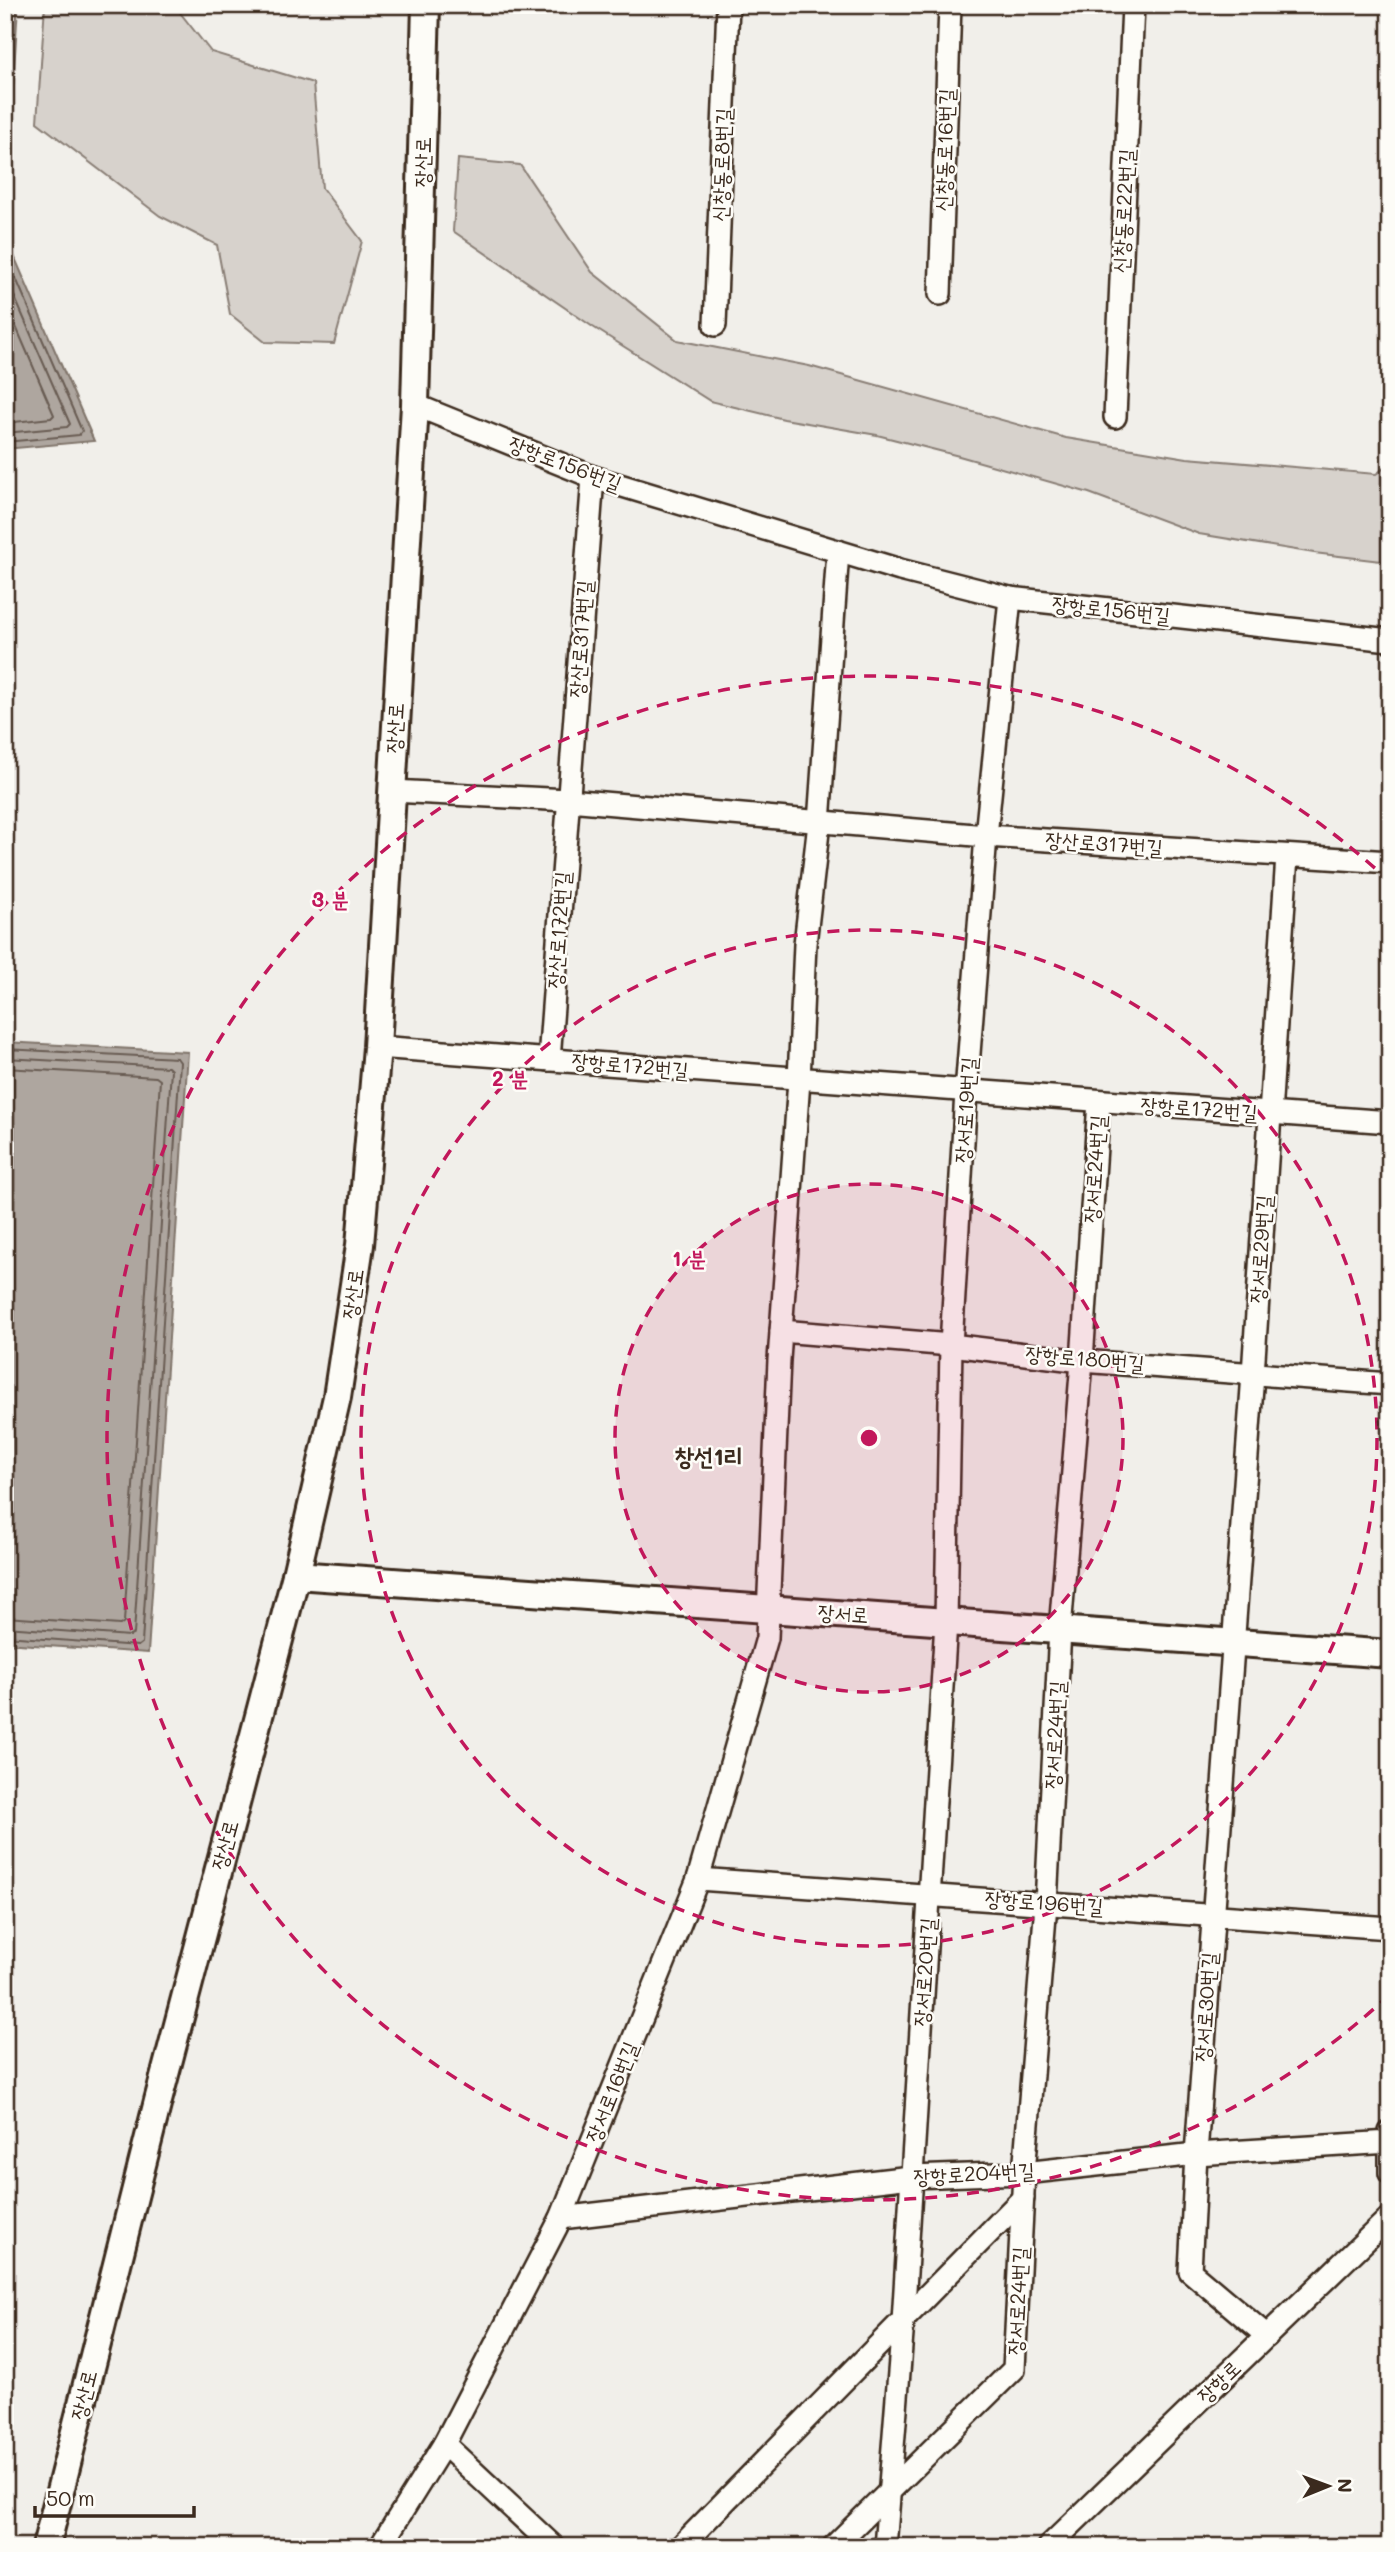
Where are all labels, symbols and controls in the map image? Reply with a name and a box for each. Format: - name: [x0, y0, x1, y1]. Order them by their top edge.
- street label: 신창동로16번길: [928, 88, 959, 212]
- street label: 신창동로8번길: [705, 107, 736, 222]
- street label: 장산로: [408, 136, 435, 188]
- street label: 신창동로22번길: [1106, 148, 1139, 274]
- street label: 장항로156번길: [505, 429, 626, 497]
- street label: 장산로317번길: [562, 579, 597, 699]
- street label: 장항로156번길: [1051, 589, 1172, 628]
- street label: 장산로: [379, 702, 408, 754]
- street label: 장산로317번길: [1044, 825, 1164, 860]
- street label: 장산로172번길: [540, 870, 575, 989]
- text: 3 분: [311, 885, 349, 912]
- street label: 장항로172번길: [571, 1046, 690, 1083]
- street label: 장서로19번길: [947, 1056, 982, 1164]
- text: 2 분: [492, 1064, 528, 1091]
- street label: 장항로172번길: [1140, 1090, 1259, 1125]
- street label: 장서로24번길: [1076, 1114, 1111, 1224]
- street label: 장서로29번길: [1242, 1194, 1277, 1304]
- text: 1 분: [672, 1244, 706, 1271]
- street label: 장산로: [335, 1267, 368, 1321]
- street label: 장항로180번길: [1024, 1339, 1146, 1376]
- centre of rings: [857, 1426, 881, 1450]
- district label: 창선1리: [675, 1440, 743, 1471]
- street label: 장서로: [817, 1597, 869, 1628]
- street label: 장서로24번길: [1037, 1680, 1070, 1790]
- street label: 장산로: [204, 1817, 243, 1873]
- street label: 장항로196번길: [984, 1884, 1104, 1919]
- street label: 장서로20번길: [906, 1916, 941, 2027]
- street label: 장서로30번길: [1187, 1951, 1222, 2063]
- street label: 장서로16번길: [578, 2037, 643, 2146]
- street label: 장항로204번길: [913, 2156, 1035, 2189]
- street label: 장서로24번길: [1000, 2246, 1033, 2356]
- street label: 장항로: [1190, 2354, 1246, 2408]
- street label: 장산로: [63, 2367, 102, 2423]
- north arrow: [1294, 2450, 1364, 2520]
- scale bar: [35, 2475, 194, 2519]
- text: N: [1333, 2478, 1358, 2493]
- text: 50 m: [46, 2484, 95, 2511]

